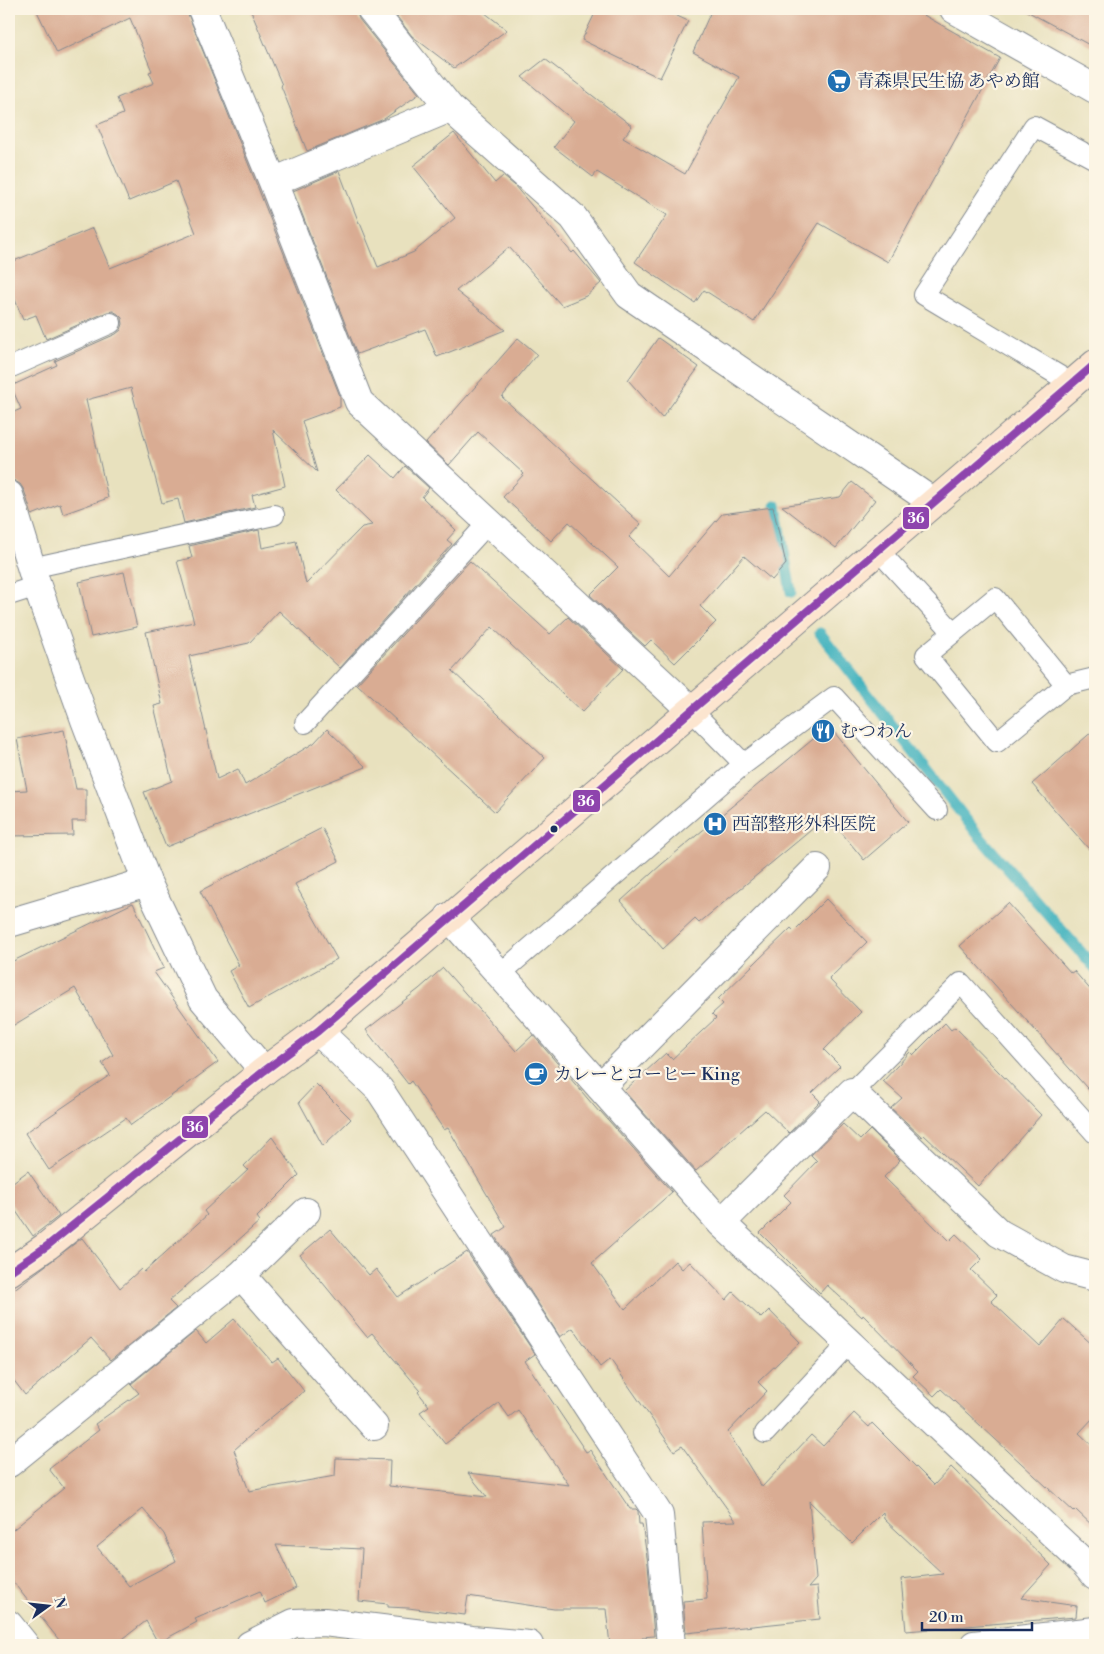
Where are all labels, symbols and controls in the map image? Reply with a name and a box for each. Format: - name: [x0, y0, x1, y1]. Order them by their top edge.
- supermarket icon: 青森県民生協 あやめ館: [826, 68, 852, 94]
- place label: 青森県民生協 あやめ館: [856, 70, 1040, 93]
- line badge: 36: [902, 506, 930, 530]
- text: 36: [907, 510, 925, 528]
- restaurant icon: むつわん: [810, 718, 836, 744]
- place label: むつわん: [840, 720, 912, 743]
- line badge: 36: [572, 789, 601, 813]
- text: 36: [577, 793, 595, 811]
- hospital icon: 西部整形外科医院: [702, 811, 728, 837]
- place label: 西部整形外科医院: [732, 813, 876, 836]
- unlabelled marker: [549, 824, 559, 834]
- cafe icon: カレーとコーヒー King: [523, 1061, 549, 1087]
- place label: カレーとコーヒー King: [554, 1063, 741, 1086]
- line badge: 36: [181, 1115, 209, 1139]
- text: 36: [186, 1119, 204, 1137]
- north arrow: [22, 1582, 72, 1632]
- text: N: [49, 1595, 70, 1611]
- scale bar: [922, 1599, 1032, 1631]
- text: 20 m: [929, 1608, 964, 1627]

